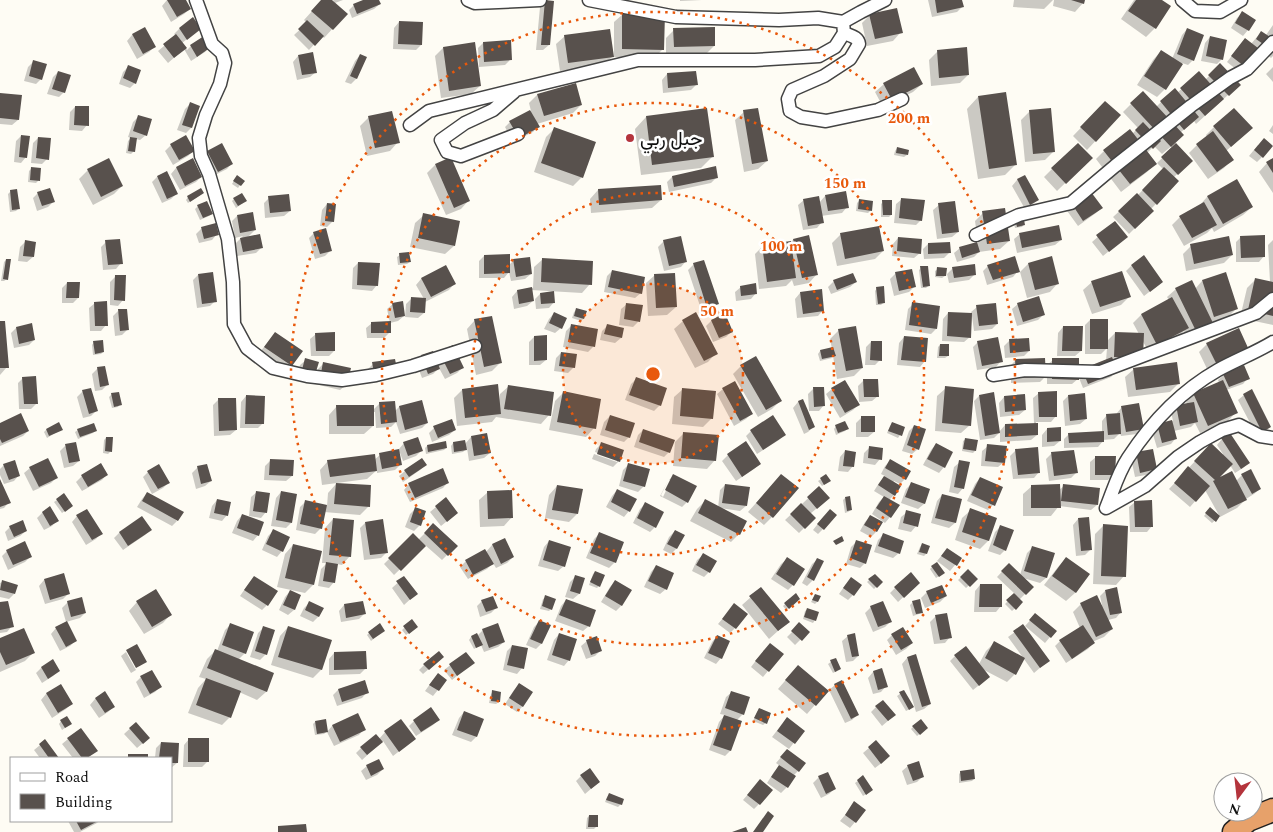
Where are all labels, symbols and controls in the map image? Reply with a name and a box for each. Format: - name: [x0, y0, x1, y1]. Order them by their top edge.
- text: 200 m: [888, 107, 931, 130]
- place label: جبل ربي: [640, 125, 703, 154]
- marker: جبل ربي: [624, 132, 636, 144]
- text: 150 m: [824, 172, 867, 195]
- text: 100 m: [760, 235, 803, 258]
- text: 50 m: [700, 300, 735, 323]
- centre of rings: [644, 365, 662, 383]
- legend: [10, 757, 172, 822]
- text: Road: [55, 766, 89, 789]
- north arrow: [1213, 772, 1263, 822]
- text: Building: [55, 791, 112, 814]
- text: N: [1227, 797, 1243, 821]

